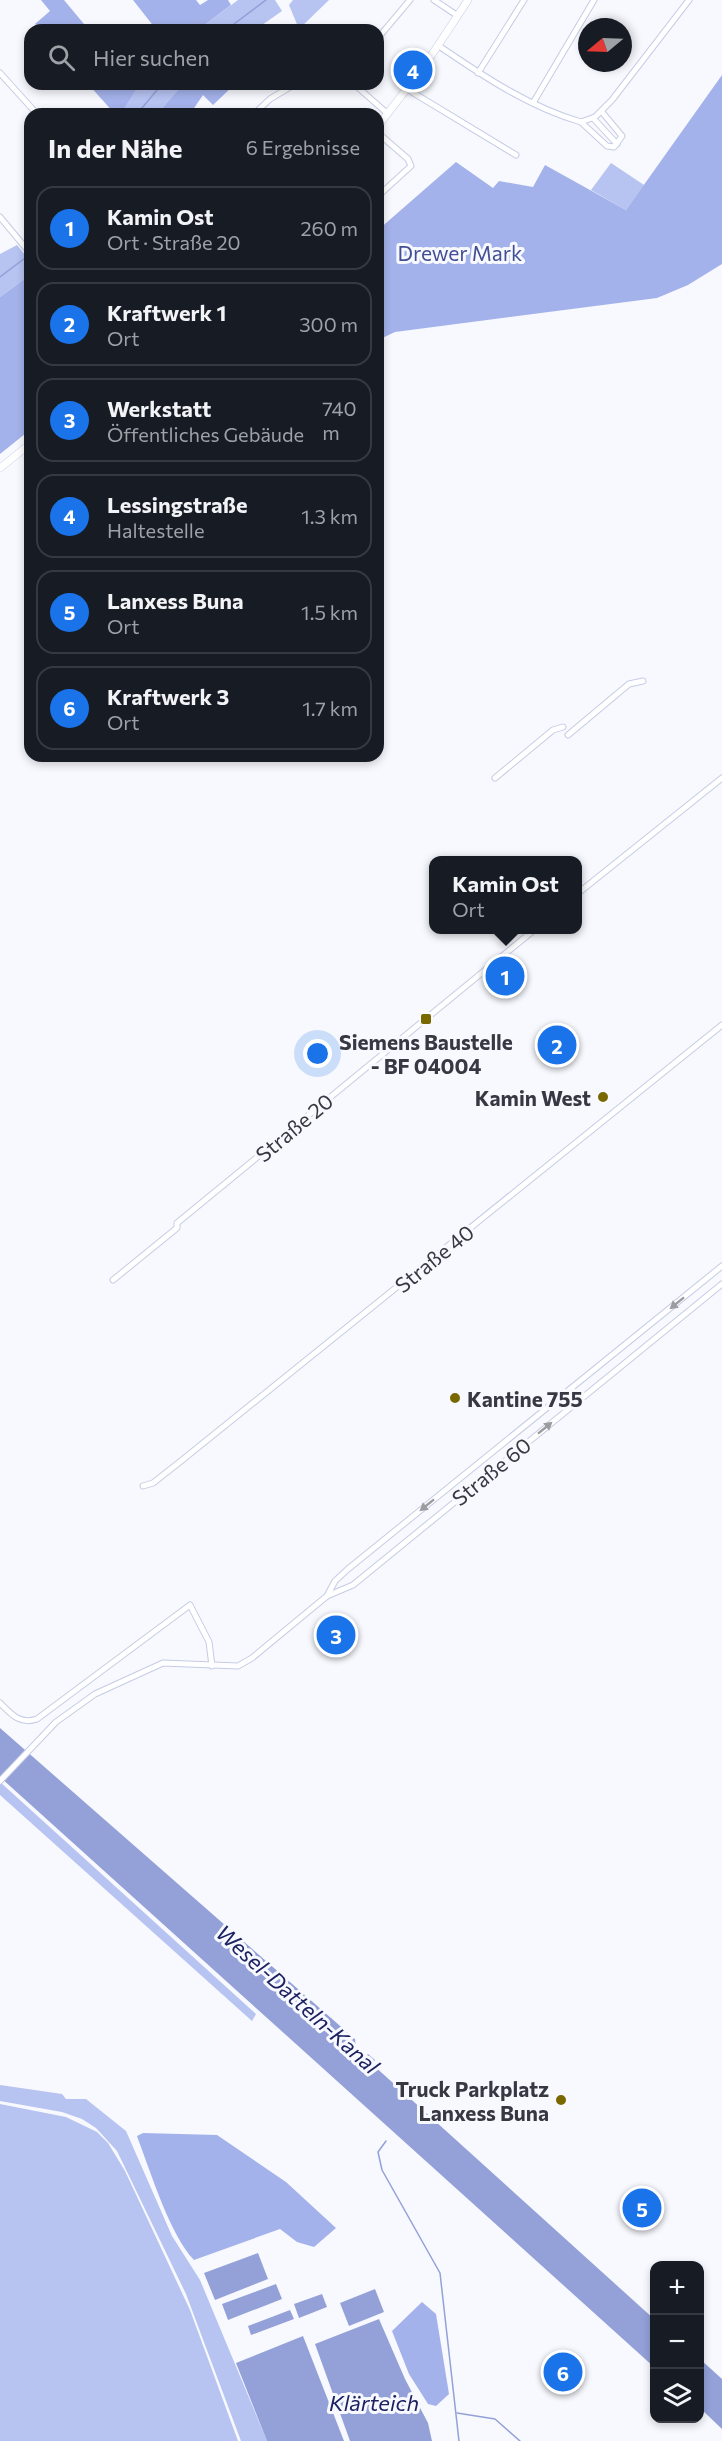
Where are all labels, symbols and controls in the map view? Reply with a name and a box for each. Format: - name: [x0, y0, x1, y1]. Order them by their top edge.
- north arrow: [578, 18, 632, 72]
- search box: [24, 24, 384, 90]
- icon: search: [45, 41, 78, 74]
- text: Hier suchen: [93, 44, 210, 71]
- pin: 4: [394, 48, 432, 92]
- text: In der Nähe: [48, 132, 183, 163]
- text: 6 Ergebnisse: [246, 135, 360, 159]
- text: Kamin Ost: [107, 203, 214, 230]
- text: 1: [65, 216, 74, 240]
- text: 260 m: [300, 216, 358, 240]
- text: Ort · Straße 20: [107, 230, 240, 254]
- park label: Drewer Mark: [398, 240, 522, 265]
- text: Kraftwerk 1: [107, 299, 226, 326]
- text: 2: [64, 312, 75, 336]
- text: 300 m: [299, 312, 358, 336]
- text: Ort: [107, 326, 140, 350]
- text: Werkstatt: [107, 395, 211, 422]
- text: 740 m: [322, 396, 357, 444]
- text: 3: [64, 408, 75, 432]
- text: Öffentliches Gebäude: [107, 422, 304, 446]
- text: Lessingstraße: [107, 491, 248, 518]
- text: 4: [63, 504, 76, 528]
- text: 1.3 km: [301, 504, 358, 528]
- text: Haltestelle: [107, 518, 205, 542]
- text: Lanxess Buna: [107, 587, 244, 614]
- text: 5: [64, 600, 75, 624]
- text: 1.5 km: [301, 600, 358, 624]
- text: Ort: [107, 614, 140, 638]
- text: Kraftwerk 3: [107, 683, 229, 710]
- text: 6: [63, 696, 76, 720]
- text: 1.7 km: [302, 696, 358, 720]
- text: Ort: [107, 710, 140, 734]
- popup: [429, 856, 582, 934]
- text: Kamin Ost: [452, 870, 559, 897]
- text: Ort: [452, 897, 485, 921]
- pin: 1: [486, 954, 524, 998]
- marker: Siemens Baustelle - BF 04004: [419, 1012, 433, 1026]
- pin: 2: [538, 1022, 576, 1068]
- place label: Siemens Baustelle - BF 04004: [339, 1029, 513, 1078]
- your location: [303, 1039, 332, 1068]
- place label: Kamin West: [475, 1085, 591, 1110]
- street label: Straße 20: [250, 1088, 338, 1166]
- marker: Kamin West: [596, 1090, 610, 1104]
- street label: Straße 40: [390, 1219, 478, 1297]
- one-way arrow: [670, 1296, 685, 1309]
- place label: Kantine 755: [467, 1386, 583, 1411]
- marker: Kantine 755: [448, 1391, 462, 1405]
- one-way arrow: [537, 1422, 552, 1435]
- street label: Straße 60: [447, 1432, 535, 1510]
- one-way arrow: [419, 1499, 435, 1512]
- pin: 3: [316, 1612, 356, 1658]
- water label: Wesel-Datteln-Kanal: [211, 1919, 385, 2080]
- place label: Truck Parkplatz Lanxess Buna: [396, 2076, 549, 2125]
- marker: Truck Parkplatz Lanxess Buna: [554, 2093, 568, 2107]
- pin: 5: [622, 2186, 662, 2230]
- map controls: [650, 2261, 704, 2423]
- button: +: [650, 2261, 704, 2315]
- button: −: [650, 2315, 704, 2369]
- pin: 6: [544, 2350, 582, 2394]
- button: layers: [650, 2369, 704, 2423]
- water label: Klärteich: [329, 2389, 419, 2416]

